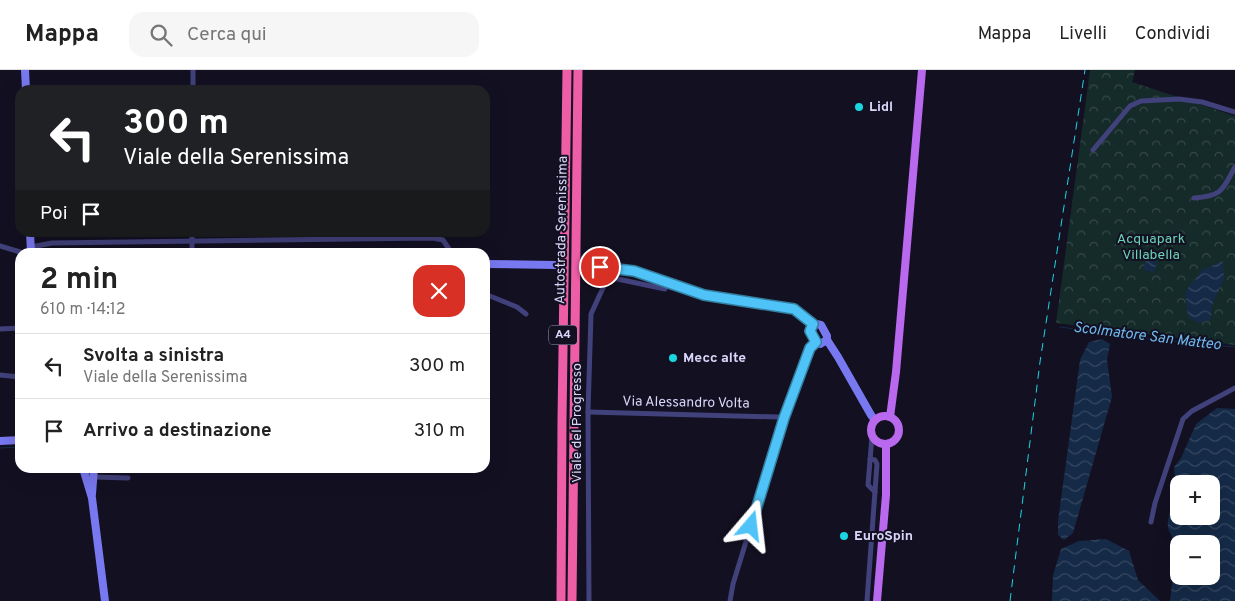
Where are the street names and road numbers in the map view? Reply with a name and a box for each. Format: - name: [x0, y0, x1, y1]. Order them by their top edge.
- street label: Autostrada Serenissima: [552, 156, 572, 304]
- road number: A4: [549, 326, 577, 344]
- street label: Viale del Progresso: [569, 363, 586, 483]
- street label: Via Alessandro Volta: [622, 393, 750, 413]

